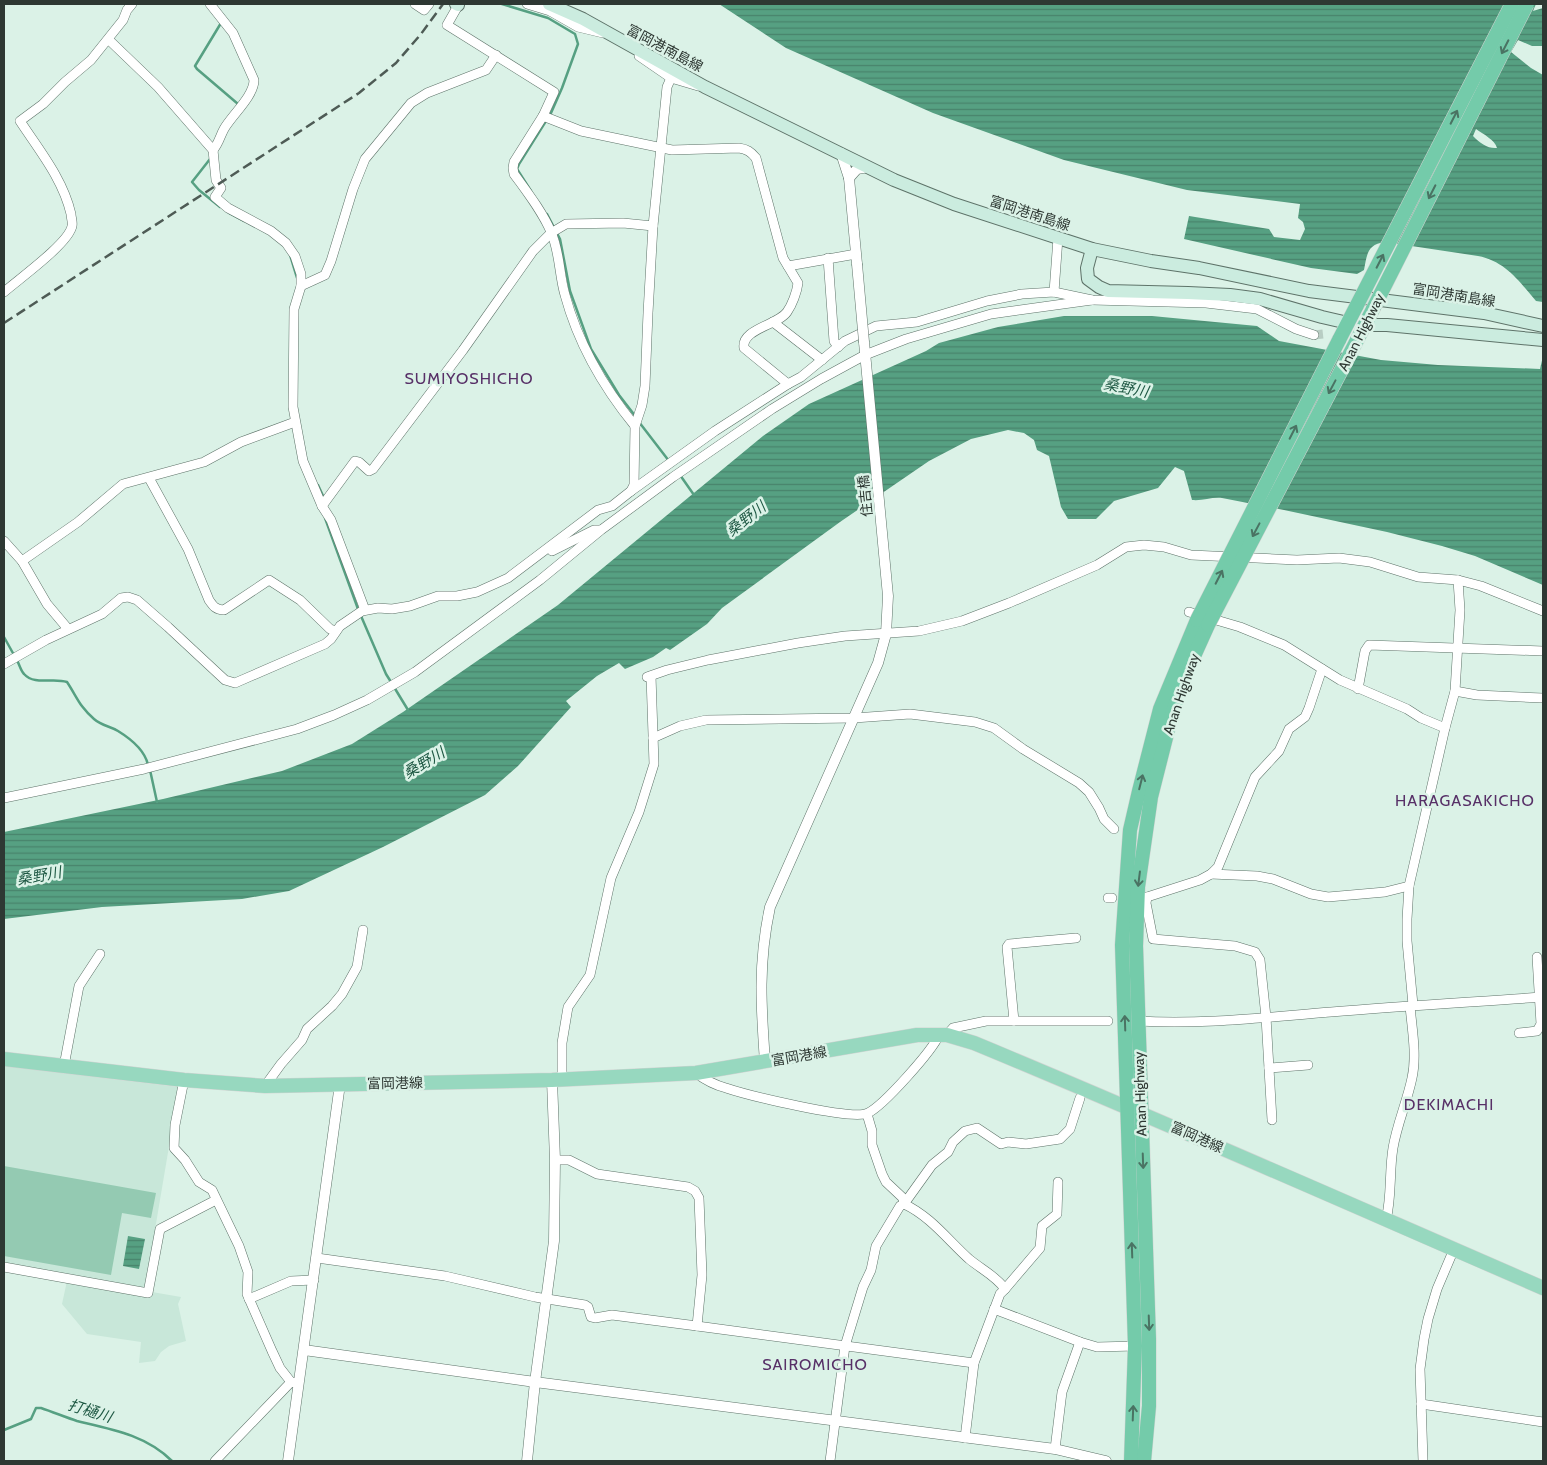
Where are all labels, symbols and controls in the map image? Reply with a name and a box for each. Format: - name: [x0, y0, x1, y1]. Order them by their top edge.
- street label: 富岡港南島線: [624, 20, 706, 76]
- one-way arrow: [1500, 39, 1509, 54]
- one-way arrow: [1450, 110, 1459, 125]
- one-way arrow: [1427, 185, 1437, 200]
- street label: 富岡港南島線: [987, 191, 1073, 235]
- one-way arrow: [1375, 254, 1385, 269]
- street label: 富岡港南島線: [1411, 280, 1497, 310]
- street label: Anan Highway: [1334, 290, 1388, 374]
- district label: SUMIYOSHICHO: [405, 369, 533, 388]
- water label: 桑野川: [1102, 375, 1152, 402]
- one-way arrow: [1327, 379, 1337, 394]
- one-way arrow: [1289, 425, 1298, 440]
- street label: 住吉橋: [854, 474, 876, 518]
- water label: 桑野川: [723, 497, 771, 540]
- one-way arrow: [1251, 523, 1261, 538]
- one-way arrow: [1215, 570, 1224, 585]
- street label: Anan Highway: [1159, 651, 1203, 737]
- water label: 桑野川: [400, 743, 450, 782]
- one-way arrow: [1137, 775, 1146, 791]
- district label: HARAGASAKICHO: [1395, 791, 1535, 810]
- water label: 桑野川: [15, 863, 65, 889]
- one-way arrow: [1134, 870, 1144, 886]
- one-way arrow: [1120, 1015, 1129, 1031]
- street label: 富岡港線: [770, 1042, 828, 1070]
- street label: Anan Highway: [1130, 1051, 1150, 1137]
- street label: 富岡港線: [367, 1074, 423, 1092]
- district label: DEKIMACHI: [1404, 1095, 1494, 1114]
- street label: 富岡港線: [1168, 1117, 1226, 1157]
- one-way arrow: [1138, 1153, 1147, 1169]
- one-way arrow: [1127, 1242, 1137, 1258]
- one-way arrow: [1144, 1315, 1154, 1331]
- district label: SAIROMICHO: [762, 1355, 868, 1374]
- water label: 打樋川: [66, 1396, 116, 1427]
- one-way arrow: [1129, 1405, 1138, 1421]

